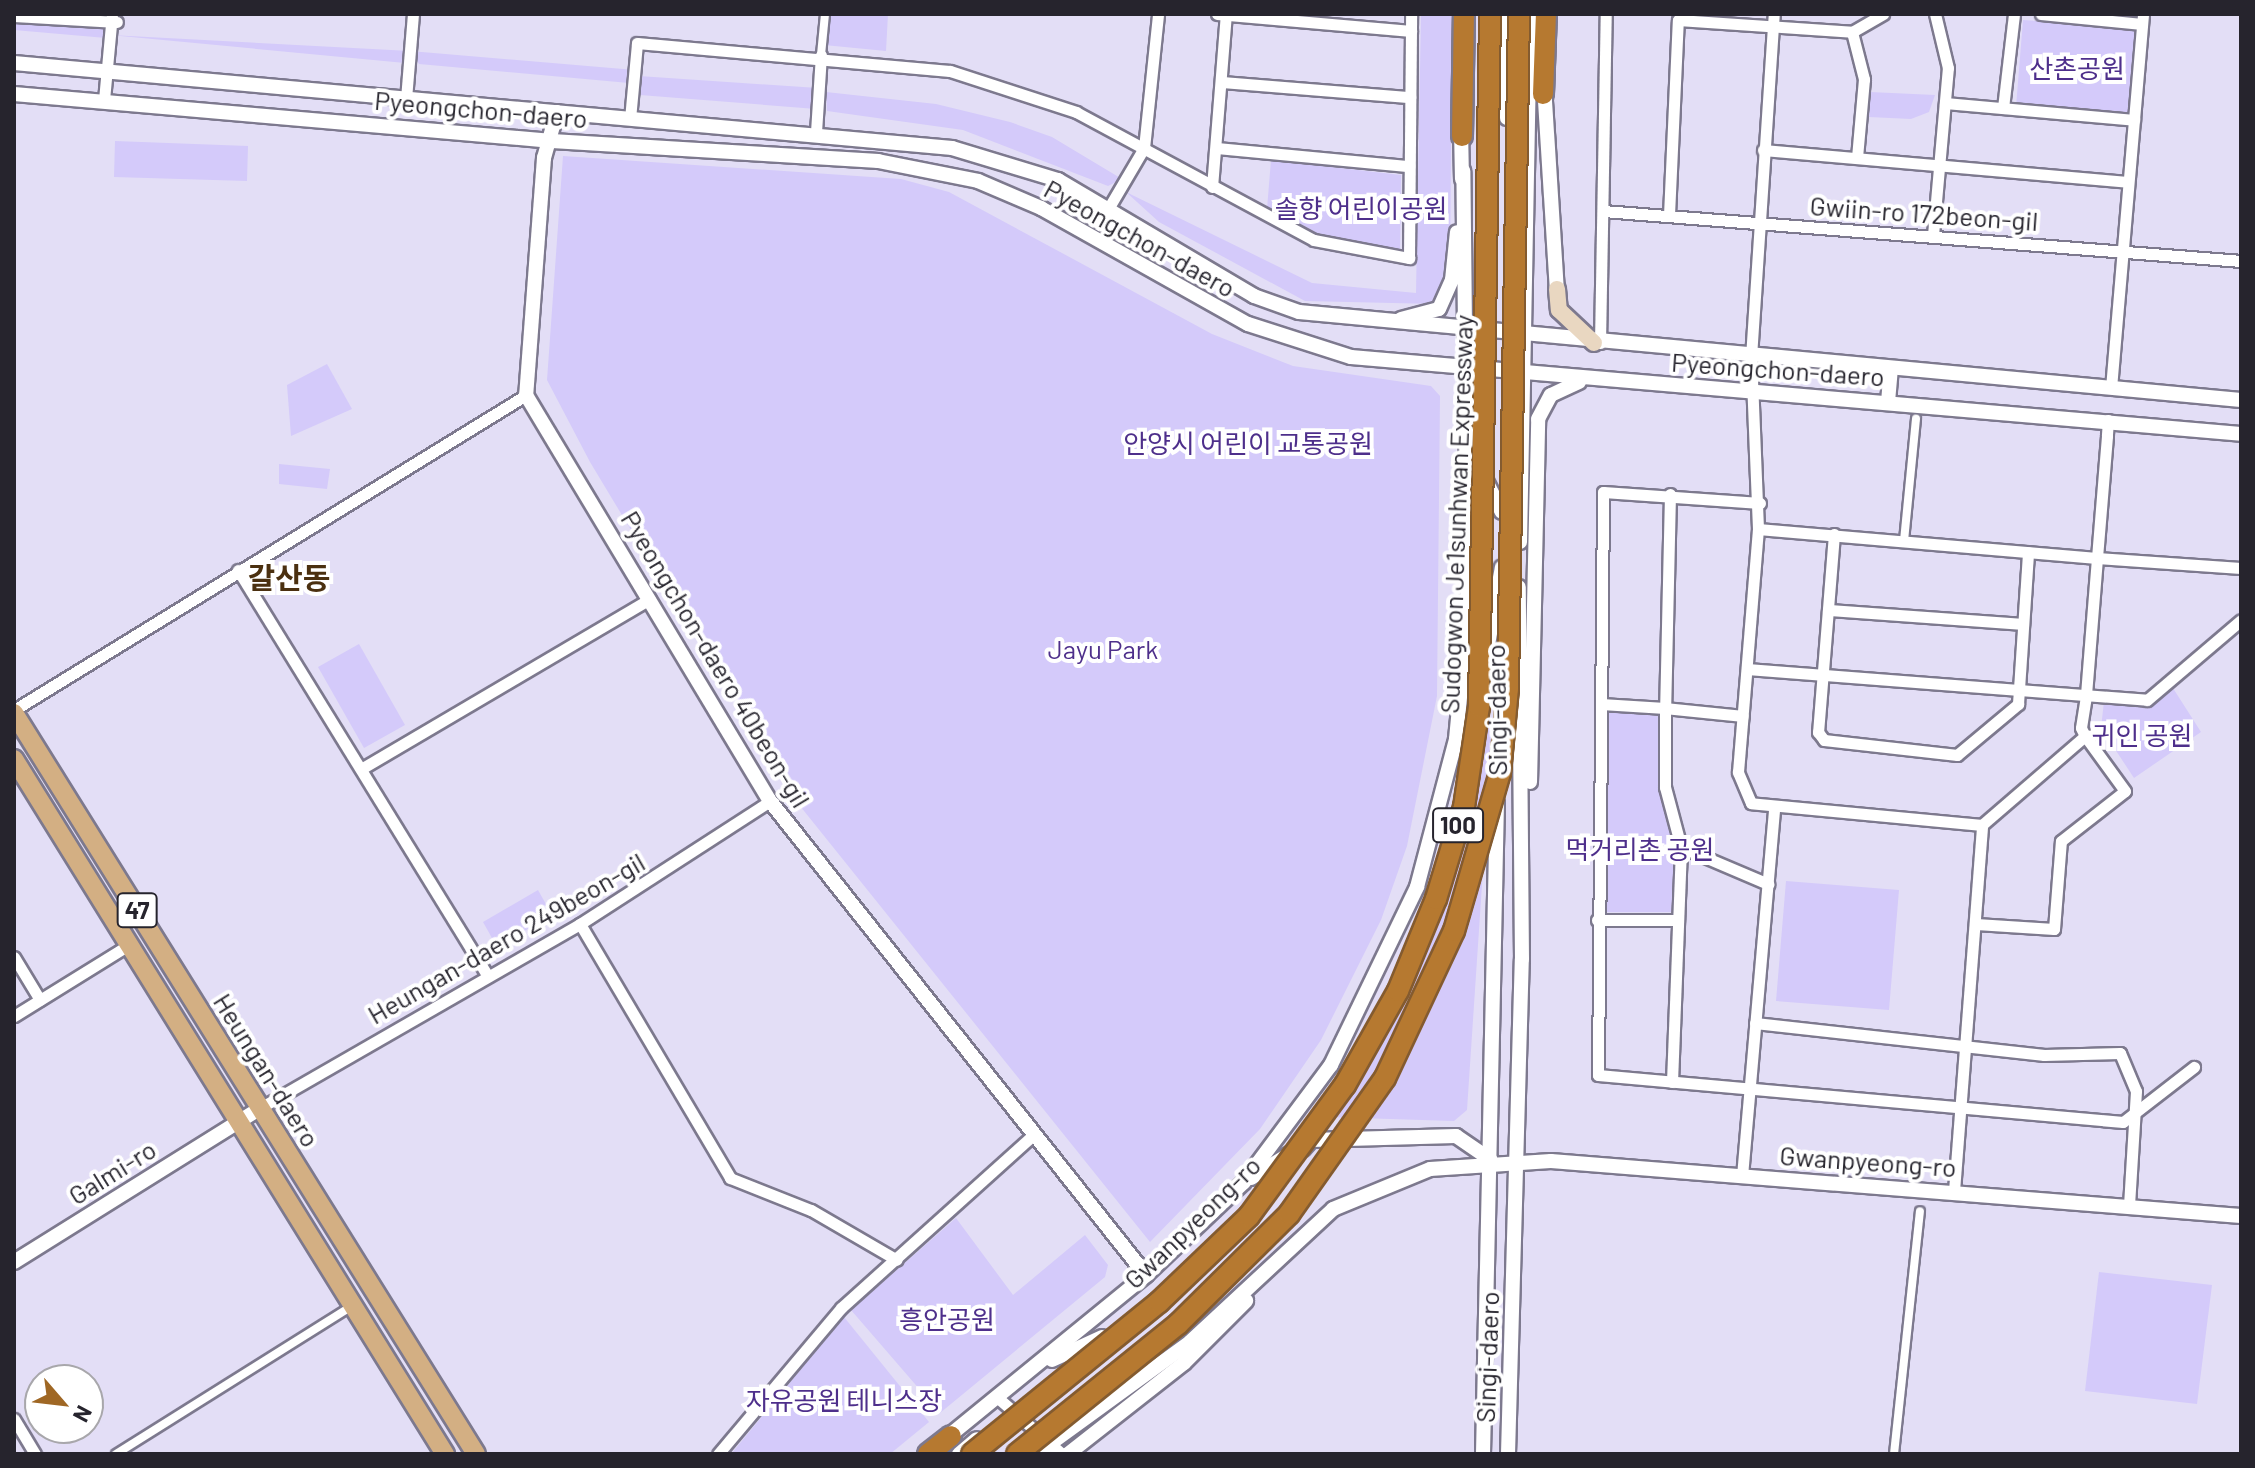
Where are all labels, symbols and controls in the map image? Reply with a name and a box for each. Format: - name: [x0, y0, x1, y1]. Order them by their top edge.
- park label: 산촌공원: [2029, 52, 2125, 84]
- street label: Pyeongchon-daero: [373, 84, 589, 134]
- street label: Pyeongchon-daero: [1039, 173, 1241, 303]
- street label: Gwiin-ro 172beon-gil: [1809, 189, 2039, 237]
- park label: 솔향 어린이공원: [1275, 192, 1447, 224]
- street label: Sudogwon Je1sunhwan Expressway: [1433, 314, 1479, 714]
- street label: Pyeongchon-daero: [1671, 346, 1885, 392]
- park label: 안양시 어린이 교통공원: [1123, 427, 1373, 459]
- street label: Pyeongchon-daero 40beon-gil: [615, 505, 817, 813]
- district label: 갈산동: [248, 559, 330, 595]
- park label: Jayu Park: [1048, 633, 1158, 665]
- street label: Singi-daero: [1479, 644, 1513, 776]
- park label: 귀인 공원: [2092, 719, 2192, 751]
- road number: 100: [1432, 805, 1484, 845]
- park label: 먹거리촌 공원: [1566, 833, 1714, 865]
- street label: Heungan-daero 249beon-gil: [362, 846, 650, 1030]
- road number: 47: [115, 890, 159, 930]
- street label: Heungan-daero: [207, 988, 327, 1152]
- street label: Galmi-ro: [63, 1133, 161, 1211]
- street label: Gwanpyeong-ro: [1779, 1139, 1957, 1183]
- street label: Gwanpyeong-ro: [1117, 1149, 1267, 1295]
- street label: Singi-daero: [1469, 1291, 1505, 1423]
- park label: 흥안공원: [899, 1303, 995, 1335]
- north arrow: [24, 1364, 104, 1444]
- park label: 자유공원 테니스장: [746, 1384, 942, 1416]
- text: N: [69, 1402, 98, 1427]

